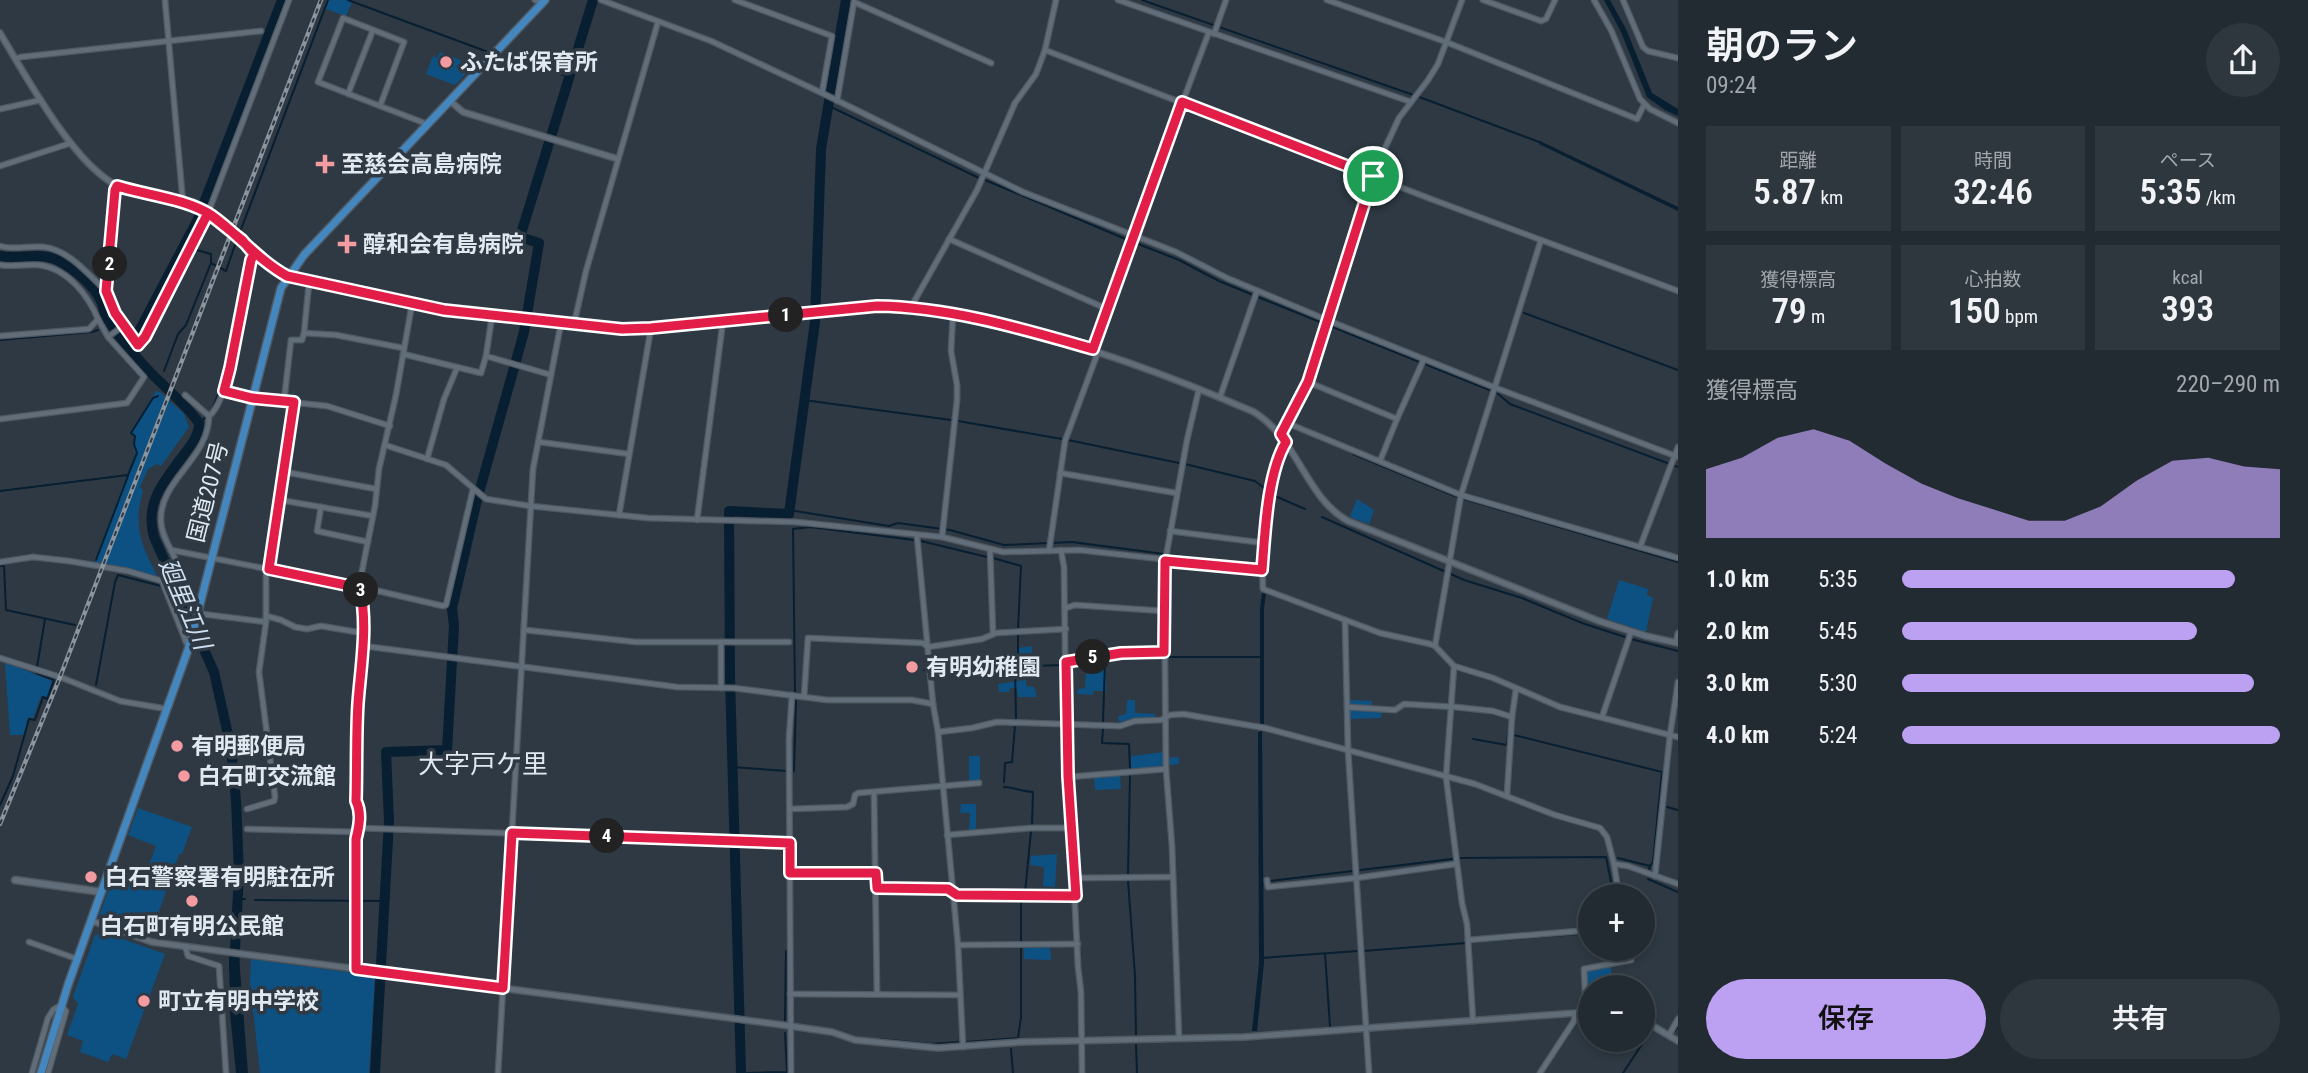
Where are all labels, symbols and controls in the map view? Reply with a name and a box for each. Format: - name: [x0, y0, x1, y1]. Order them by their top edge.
- button: share: [2206, 23, 2280, 97]
- text: 朝のラン: [1706, 24, 1858, 68]
- place label: ふたば保育所: [460, 49, 598, 76]
- marker: ふたば保育所: [438, 54, 454, 70]
- text: 09:24: [1706, 72, 1757, 99]
- pin: [1343, 146, 1403, 206]
- text: 距離: [1779, 149, 1817, 172]
- text: 時間: [1974, 149, 2012, 172]
- text: ペース: [2160, 149, 2216, 172]
- place label: 至慈会高島病院: [341, 151, 502, 178]
- marker: 至慈会高島病院: [315, 154, 335, 174]
- icon: arrive: [1354, 157, 1392, 195]
- text: 5.87: [1753, 172, 1816, 213]
- text: 32:46: [1953, 172, 2033, 213]
- text: 5:35: [2139, 172, 2202, 213]
- text: km: [1816, 186, 1843, 209]
- text: /km: [2202, 186, 2236, 209]
- place label: 醇和会有島病院: [363, 231, 524, 258]
- marker: 醇和会有島病院: [337, 234, 357, 254]
- pin: 2: [92, 246, 128, 282]
- text: 2: [105, 252, 114, 275]
- text: kcal: [2172, 266, 2203, 289]
- text: 獲得標高: [1760, 268, 1836, 291]
- text: 心拍数: [1964, 268, 2022, 291]
- text: 393: [2161, 289, 2214, 330]
- text: 79: [1771, 291, 1807, 332]
- text: 150: [1948, 291, 2001, 332]
- pin: 1: [768, 298, 804, 332]
- text: 1: [781, 303, 790, 326]
- text: m: [1807, 305, 1825, 328]
- text: bpm: [2001, 305, 2038, 328]
- text: 220–290 m: [2176, 371, 2280, 398]
- text: 獲得標高: [1706, 377, 1798, 404]
- street label: 国道207号: [182, 439, 234, 545]
- water label: 廻里江川: [153, 554, 218, 656]
- text: 1.0 km: [1706, 566, 1769, 593]
- text: 5:35: [1818, 566, 1857, 593]
- pin: 3: [344, 572, 378, 608]
- text: 3: [356, 578, 365, 601]
- text: 2.0 km: [1706, 618, 1769, 645]
- text: 5:45: [1818, 618, 1857, 645]
- pin: 5: [1076, 640, 1110, 674]
- text: 5: [1088, 645, 1097, 668]
- place label: 有明幼稚園: [926, 654, 1041, 681]
- marker: 有明幼稚園: [904, 659, 920, 675]
- text: 3.0 km: [1706, 670, 1769, 697]
- text: 5:30: [1818, 670, 1857, 697]
- text: 4.0 km: [1706, 722, 1769, 749]
- text: 5:24: [1818, 722, 1857, 749]
- place label: 有明郵便局: [191, 733, 306, 760]
- marker: 有明郵便局: [169, 738, 185, 754]
- district label: 大字戸ケ里: [418, 749, 548, 779]
- place label: 白石町交流館: [198, 763, 336, 790]
- marker: 白石町交流館: [176, 768, 192, 784]
- pin: 4: [590, 818, 624, 854]
- text: 4: [602, 824, 611, 847]
- place label: 白石警察署有明駐在所: [105, 864, 335, 891]
- marker: 白石警察署有明駐在所: [83, 869, 99, 885]
- map controls: [1578, 884, 1655, 1052]
- button: +: [1578, 884, 1655, 961]
- marker: 白石町有明公民館: [184, 893, 200, 909]
- place label: 白石町有明公民館: [100, 913, 284, 940]
- button: −: [1578, 975, 1655, 1052]
- button: 保存: [1706, 979, 1986, 1059]
- button: 共有: [2000, 979, 2280, 1059]
- place label: 町立有明中学校: [158, 988, 319, 1015]
- marker: 町立有明中学校: [136, 993, 152, 1009]

